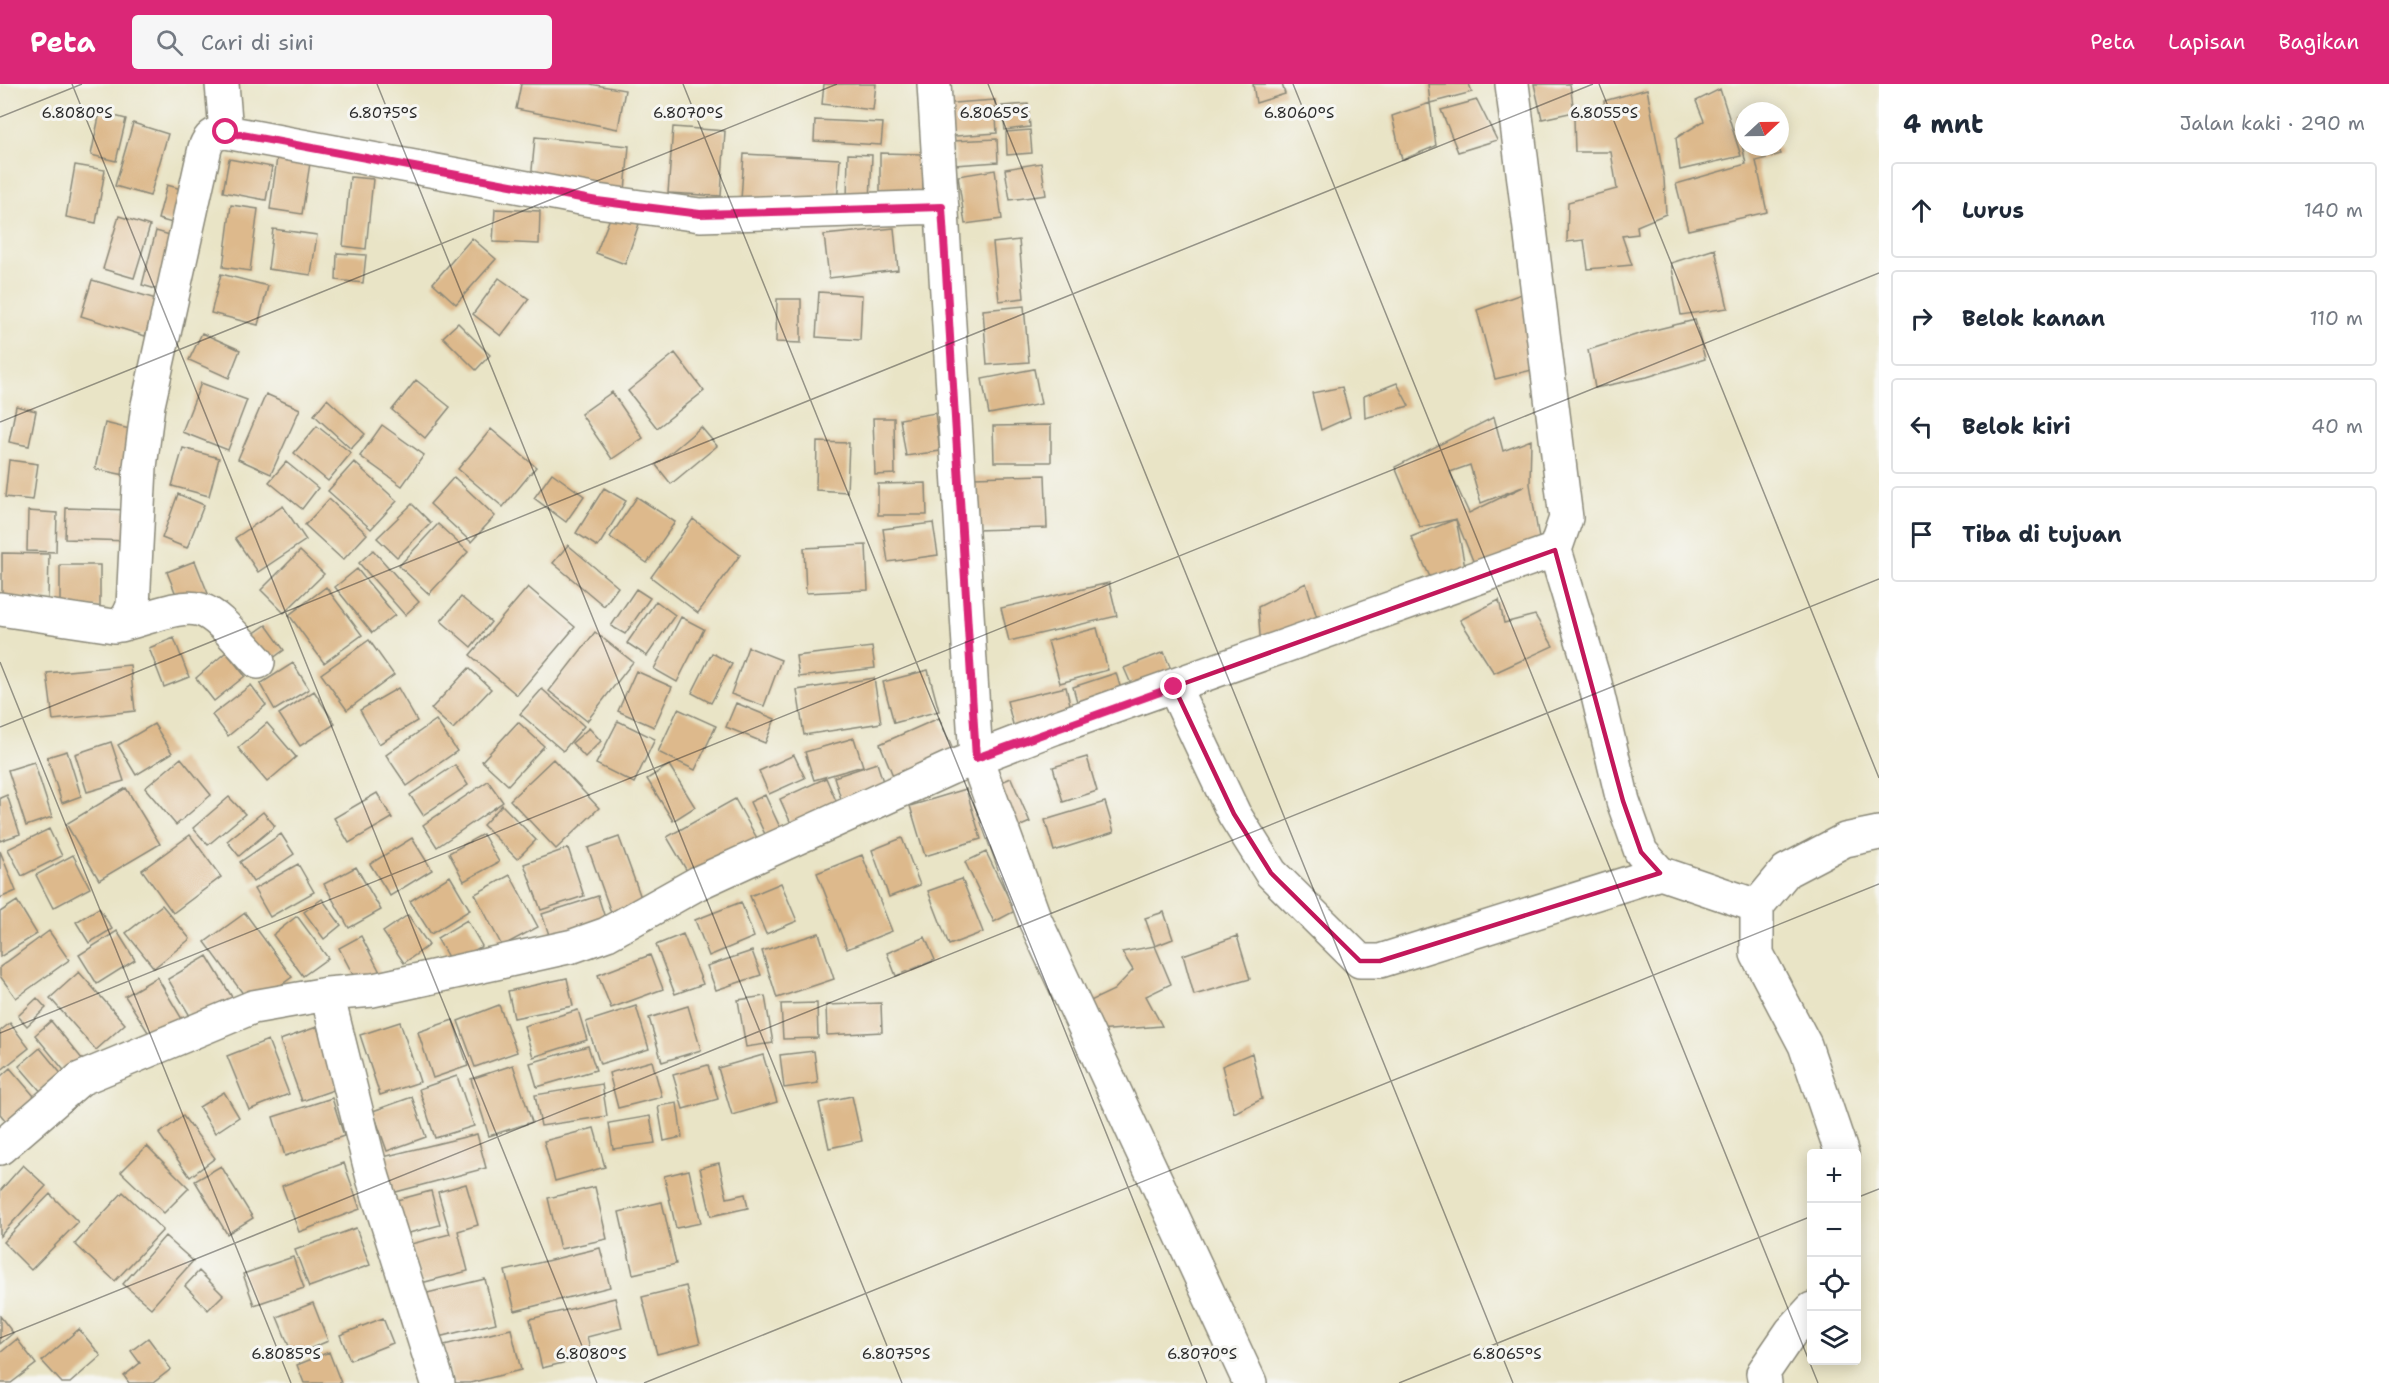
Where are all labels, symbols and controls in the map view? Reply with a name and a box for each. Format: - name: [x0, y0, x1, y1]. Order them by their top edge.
- search box: [132, 15, 552, 69]
- text: Peta: [30, 23, 96, 61]
- icon: search: [153, 26, 186, 59]
- text: Cari di sini: [201, 28, 314, 57]
- text: Peta: [2090, 28, 2135, 56]
- text: Lapisan: [2168, 28, 2245, 56]
- text: Bagikan: [2278, 28, 2359, 56]
- north arrow: [1735, 102, 1789, 156]
- text: 6.8080°S: [42, 103, 112, 123]
- text: 6.8075°S: [349, 103, 417, 123]
- text: 6.8070°S: [653, 103, 723, 123]
- text: 6.8065°S: [959, 103, 1029, 123]
- text: 6.8060°S: [1264, 103, 1334, 123]
- text: 6.8055°S: [1570, 103, 1638, 123]
- text: 4 mnt: [1903, 106, 1983, 141]
- text: Jalan kaki · 290 m: [2179, 110, 2365, 136]
- route start: [212, 118, 238, 144]
- icon: ahead: [1905, 194, 1938, 227]
- text: Lurus: [1962, 196, 2024, 225]
- text: 140 m: [2304, 197, 2363, 223]
- icon: right: [1905, 302, 1938, 335]
- text: Belok kanan: [1962, 304, 2105, 333]
- text: 110 m: [2309, 305, 2363, 331]
- icon: left: [1905, 410, 1938, 443]
- text: Belok kiri: [1962, 412, 2071, 441]
- text: 40 m: [2311, 413, 2363, 439]
- icon: arrive: [1905, 518, 1938, 551]
- text: Tiba di tujuan: [1962, 520, 2122, 549]
- route end: [1160, 673, 1186, 699]
- map controls: [1807, 1149, 1861, 1365]
- button: +: [1807, 1149, 1861, 1203]
- button: −: [1807, 1203, 1861, 1257]
- button: locate: [1807, 1257, 1861, 1311]
- button: layers: [1807, 1311, 1861, 1365]
- text: 6.8085°S: [251, 1344, 321, 1364]
- text: 6.8080°S: [556, 1344, 626, 1364]
- text: 6.8075°S: [862, 1344, 930, 1364]
- text: 6.8070°S: [1167, 1344, 1237, 1364]
- text: 6.8065°S: [1472, 1344, 1542, 1364]

